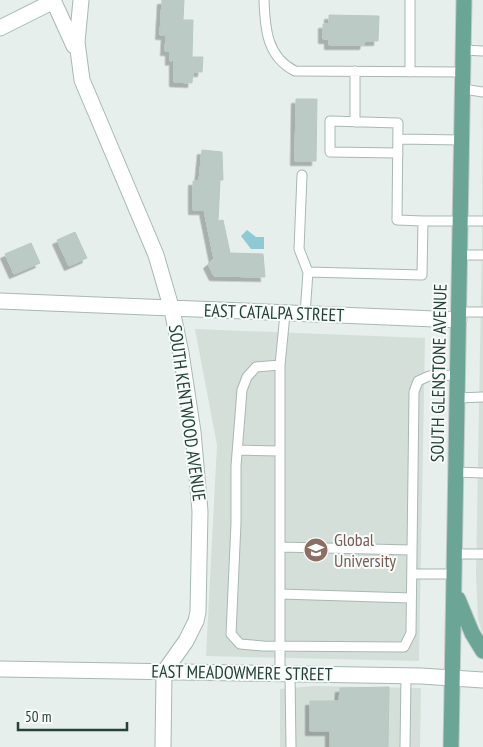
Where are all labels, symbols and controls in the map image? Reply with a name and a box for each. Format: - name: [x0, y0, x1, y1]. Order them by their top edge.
- street label: SOUTH GLENSTONE AVENUE: [425, 284, 452, 462]
- street label: EAST CATALPA STREET: [203, 299, 345, 326]
- street label: SOUTH KENTWOOD AVENUE: [164, 323, 211, 502]
- place label: Global University: [334, 528, 396, 572]
- school or university icon: Global University: [303, 537, 329, 563]
- street label: EAST MEADOWMERE STREET: [151, 659, 333, 686]
- scale bar: [18, 700, 126, 732]
- text: 50 m: [25, 707, 51, 726]

